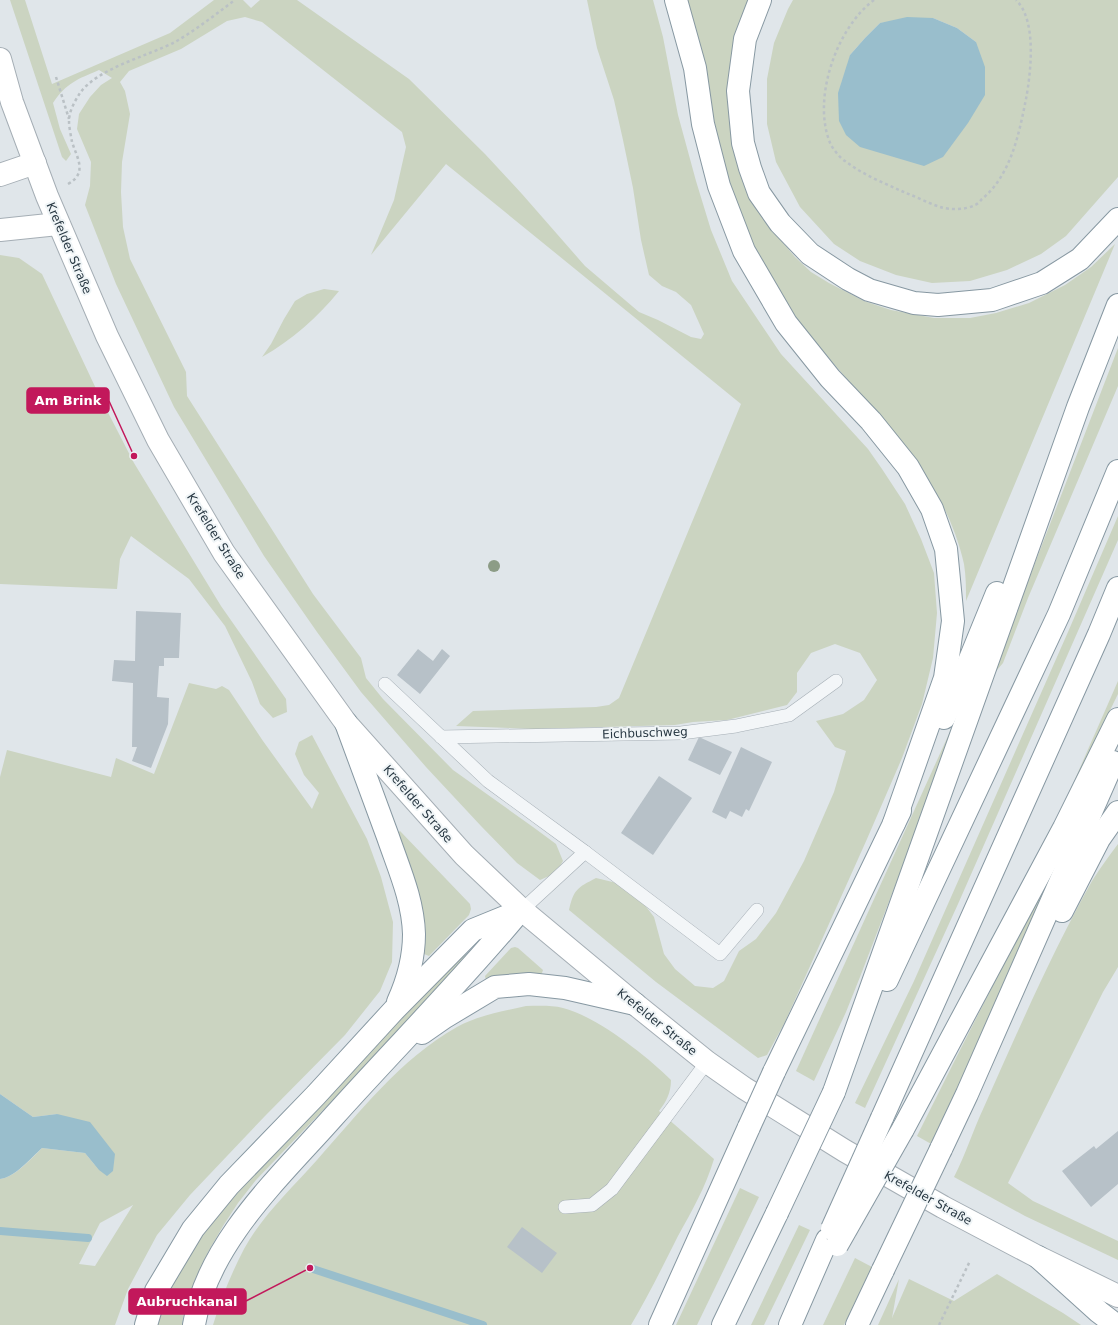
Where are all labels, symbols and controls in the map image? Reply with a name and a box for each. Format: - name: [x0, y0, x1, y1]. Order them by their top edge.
- street label: Krefelder Straße: [43, 200, 95, 296]
- callout: Am Brink: [27, 388, 109, 413]
- text: Am Brink: [35, 393, 102, 408]
- street label: Krefelder Straße: [184, 491, 248, 581]
- street label: Eichbuschweg: [602, 725, 688, 741]
- street label: Krefelder Straße: [381, 762, 455, 846]
- street label: Krefelder Straße: [614, 986, 700, 1058]
- street label: Krefelder Straße: [882, 1168, 974, 1228]
- callout: Aubruchkanal: [129, 1289, 246, 1314]
- text: Aubruchkanal: [136, 1294, 238, 1309]

